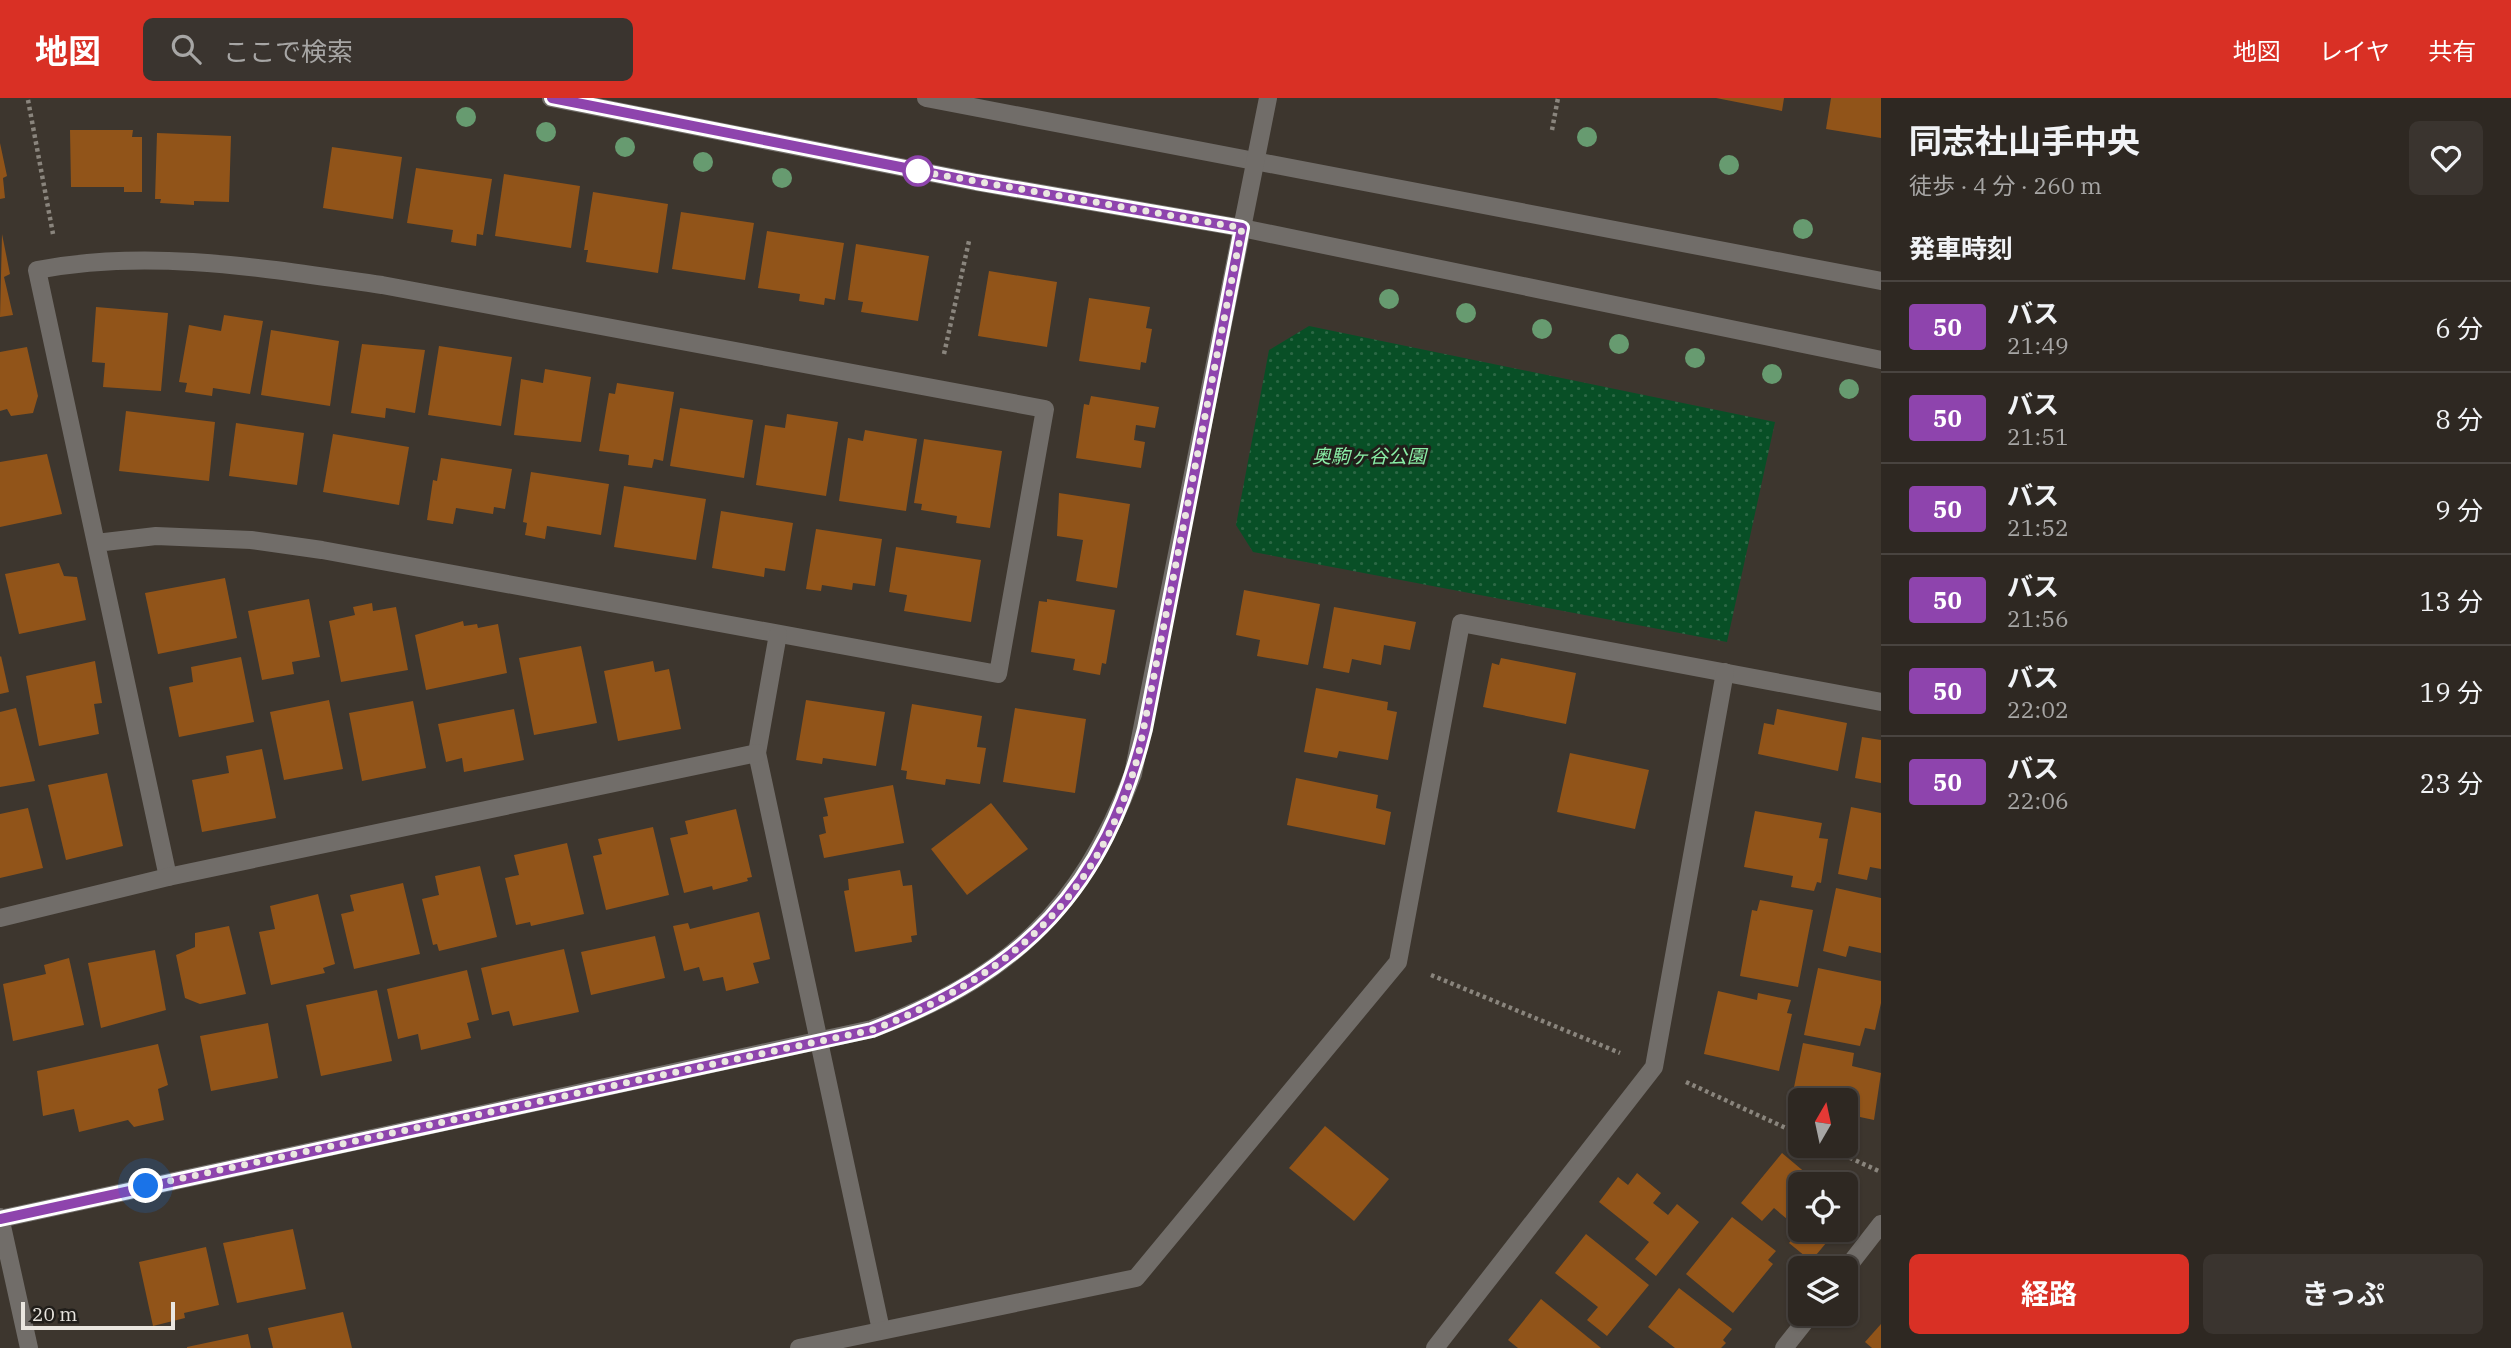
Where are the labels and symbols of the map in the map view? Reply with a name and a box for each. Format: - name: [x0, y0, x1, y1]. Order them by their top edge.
- unlabelled marker: [903, 156, 933, 186]
- park label: 奥駒ヶ谷公園: [1312, 444, 1429, 468]
- north arrow: [1788, 1088, 1858, 1158]
- your location: [128, 1168, 163, 1203]
- scale bar: [21, 1299, 175, 1331]

